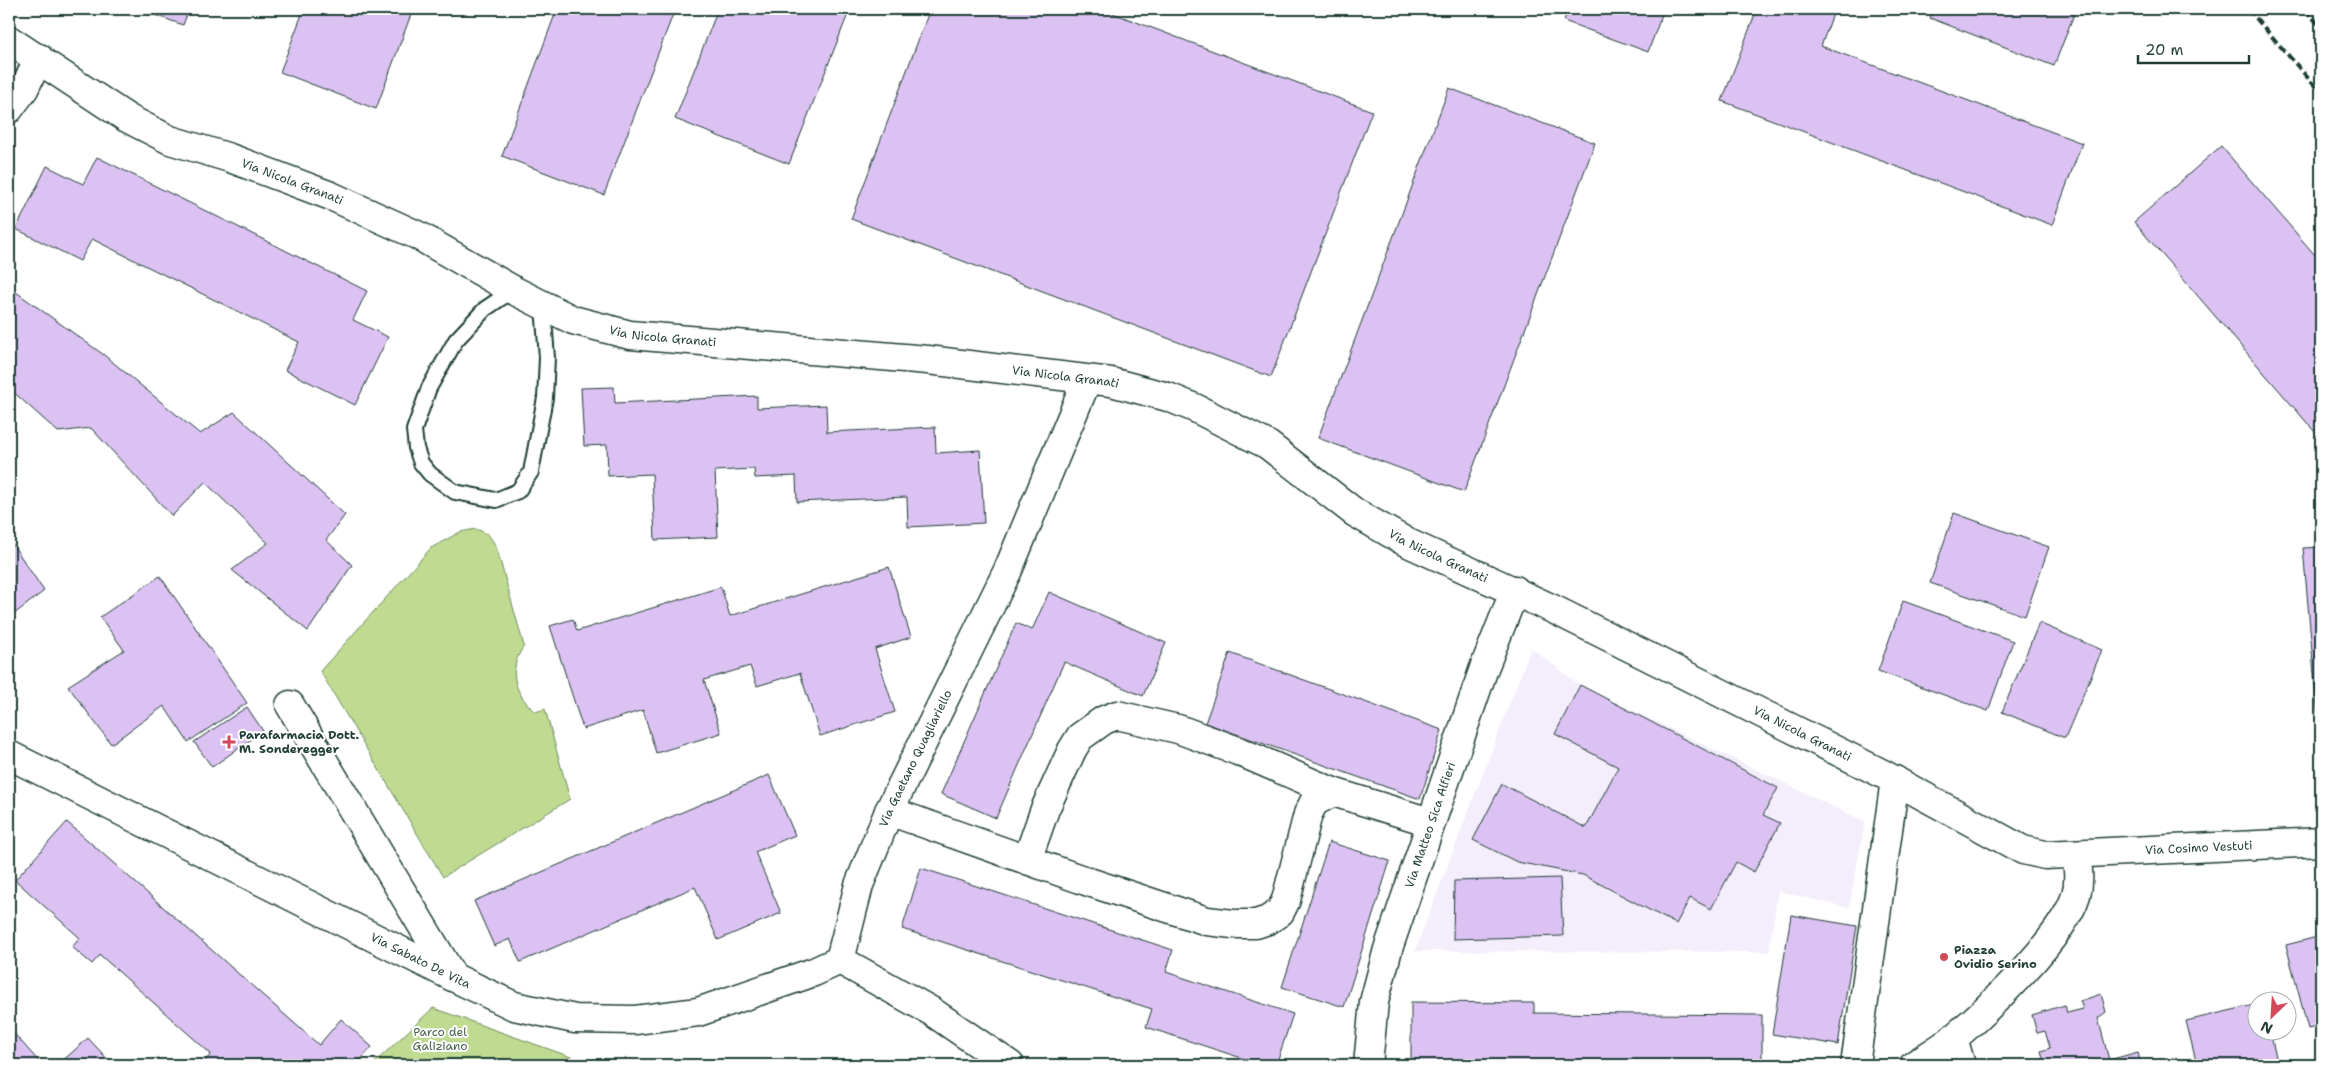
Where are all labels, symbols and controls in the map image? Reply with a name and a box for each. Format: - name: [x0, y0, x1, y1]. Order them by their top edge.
- scale bar: [2138, 32, 2249, 64]
- text: 20 m: [2145, 40, 2184, 60]
- street label: Via Nicola Granati: [239, 155, 346, 209]
- street label: Via Nicola Granati: [607, 322, 717, 350]
- street label: Via Nicola Granati: [1011, 362, 1121, 392]
- street label: Via Nicola Granati: [1386, 526, 1490, 586]
- street label: Via Gaetano Quagliariello: [875, 687, 956, 829]
- street label: Via Nicola Granati: [1750, 702, 1854, 765]
- place label: Parafarmacia Dott. M. Sonderegger: [239, 727, 360, 757]
- marker: Parafarmacia Dott. M. Sonderegger: [223, 736, 235, 748]
- street label: Via Matteo Sica Alfieri: [1401, 760, 1459, 890]
- street label: Via Cosimo Vestuti: [2145, 837, 2253, 858]
- street label: Via Sabato De Vita: [368, 929, 474, 992]
- place label: Piazza Ovidio Serino: [1954, 942, 2037, 972]
- marker: Piazza Ovidio Serino: [1938, 951, 1950, 963]
- north arrow: [2248, 992, 2298, 1042]
- text: N: [2258, 1017, 2275, 1038]
- park label: Parco del Galiziano: [412, 1024, 468, 1054]

